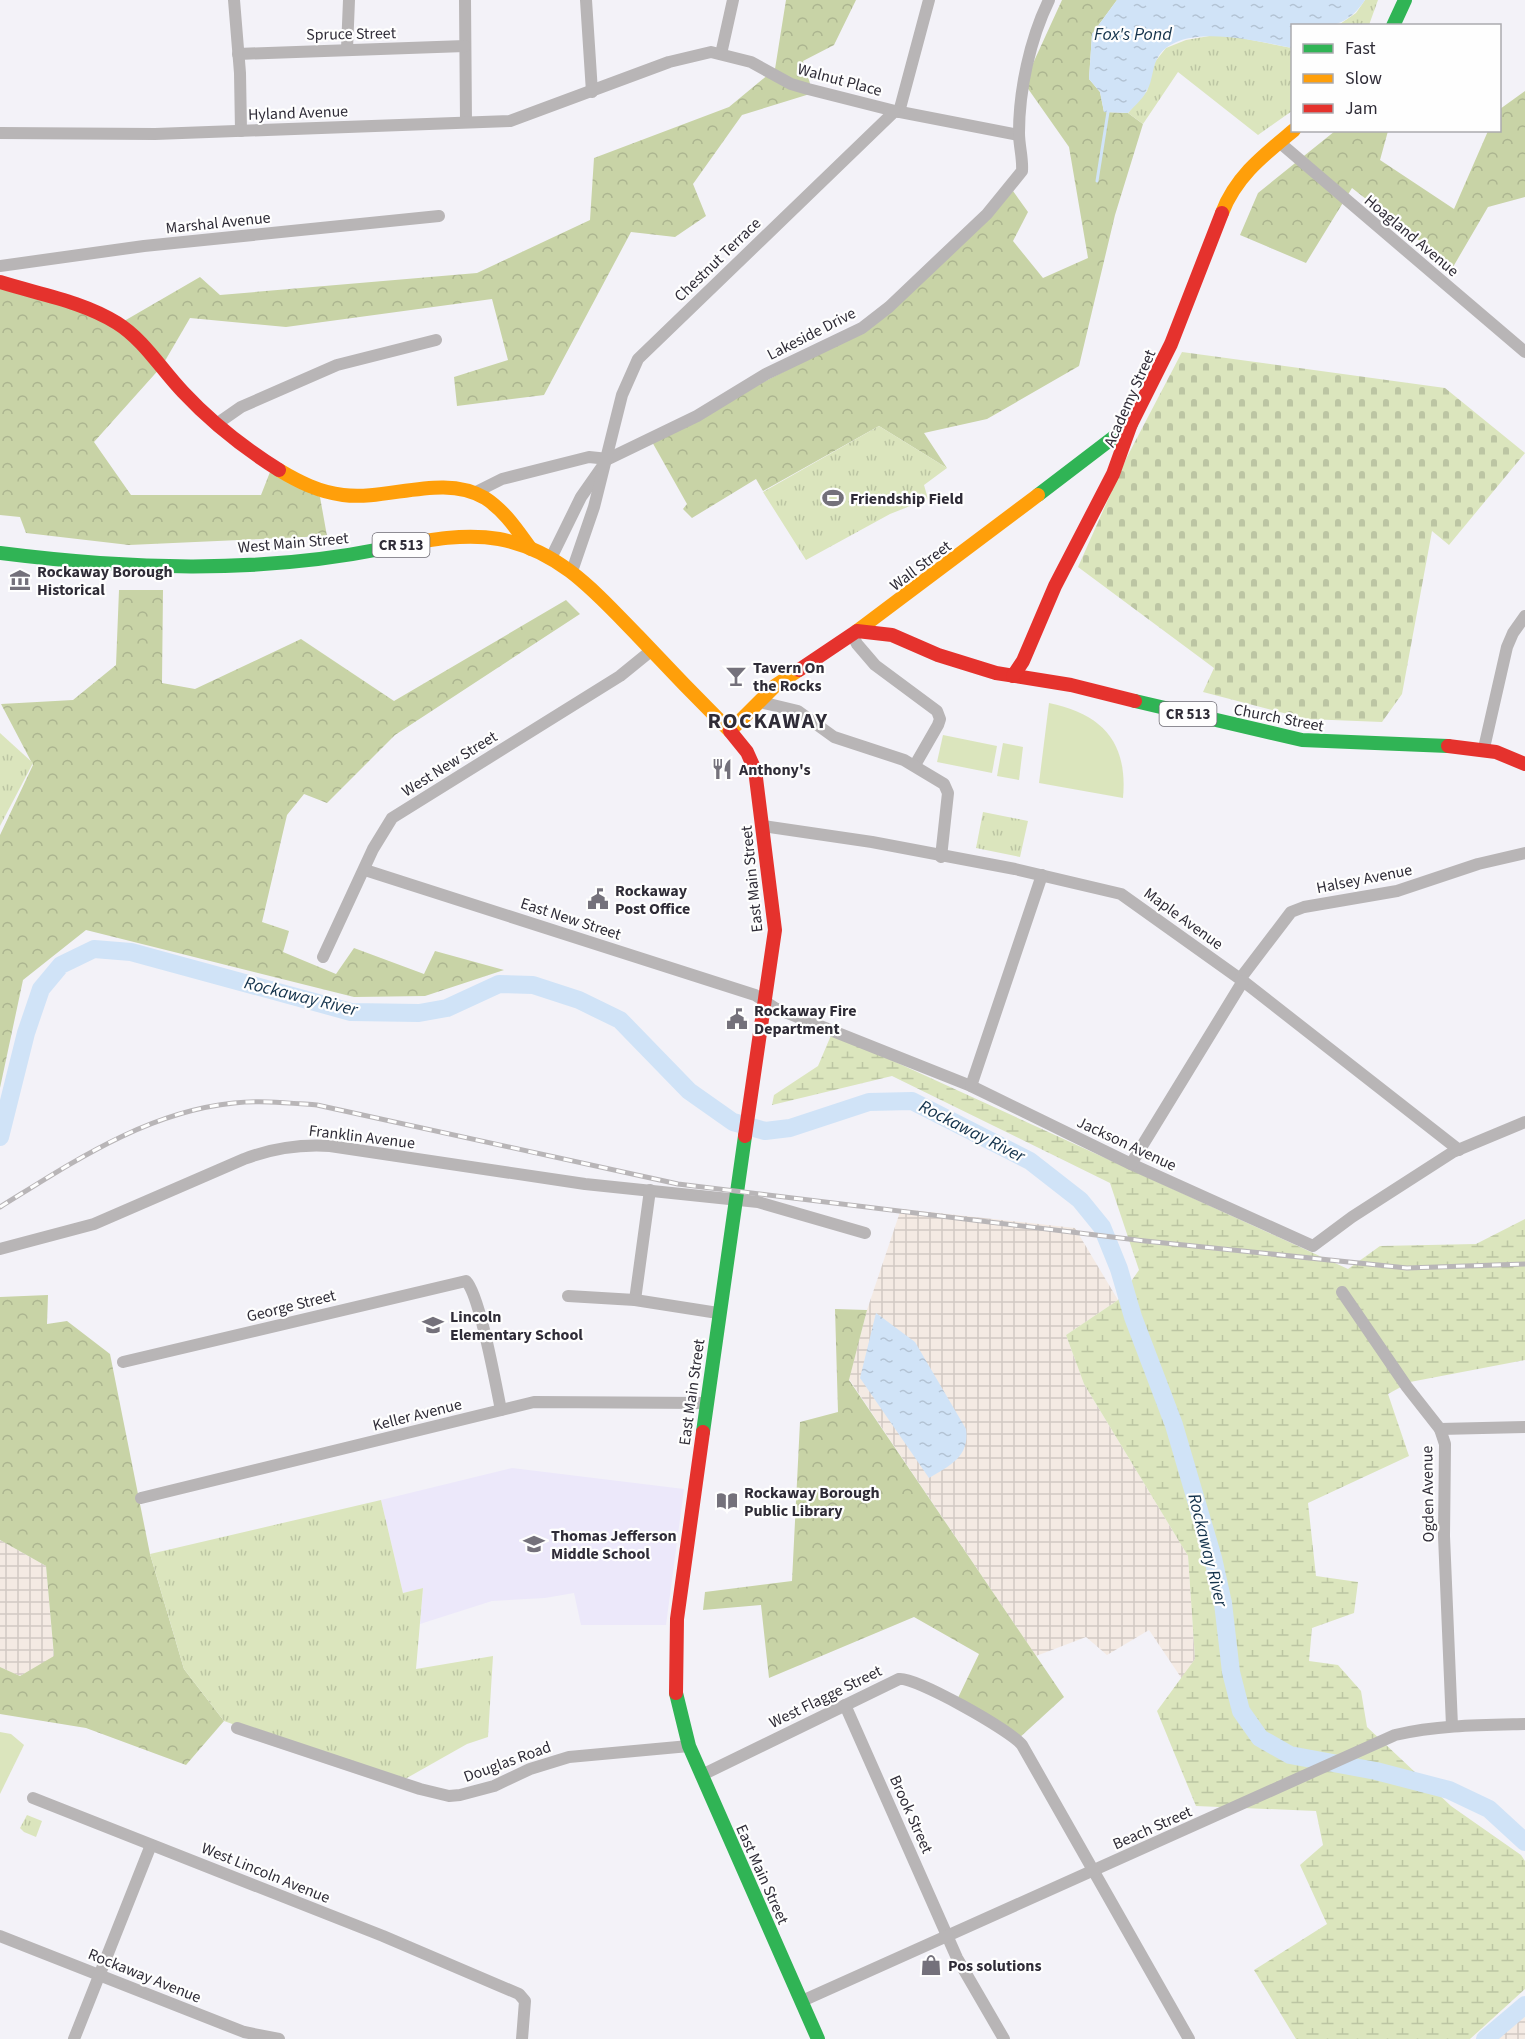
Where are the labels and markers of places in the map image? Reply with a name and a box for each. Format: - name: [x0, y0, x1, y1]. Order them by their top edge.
- sports icon: Friendship Field: [821, 486, 845, 510]
- place label: Friendship Field: [850, 488, 963, 510]
- place label: Rockaway Borough Historical: [37, 561, 173, 601]
- museum icon: Rockaway Borough Historical: [8, 568, 32, 592]
- place label: Tavern On the Rocks: [753, 657, 825, 697]
- bar icon: Tavern On the Rocks: [724, 664, 748, 688]
- restaurant icon: Anthony's: [710, 757, 734, 781]
- place label: Anthony's: [738, 759, 811, 781]
- place label: Rockaway Post Office: [615, 880, 690, 920]
- public building icon: Rockaway Post Office: [586, 887, 610, 911]
- place label: Rockaway Fire Department: [754, 1000, 857, 1040]
- public building icon: Rockaway Fire Department: [725, 1007, 749, 1031]
- place label: Lincoln Elementary School: [450, 1306, 583, 1346]
- school or university icon: Lincoln Elementary School: [421, 1313, 445, 1337]
- place label: Rockaway Borough Public Library: [744, 1482, 880, 1522]
- library icon: Rockaway Borough Public Library: [715, 1489, 739, 1513]
- place label: Thomas Jefferson Middle School: [551, 1525, 677, 1565]
- school or university icon: Thomas Jefferson Middle School: [522, 1532, 546, 1556]
- shop icon: Pos solutions: [919, 1953, 943, 1977]
- place label: Pos solutions: [948, 1955, 1042, 1977]

